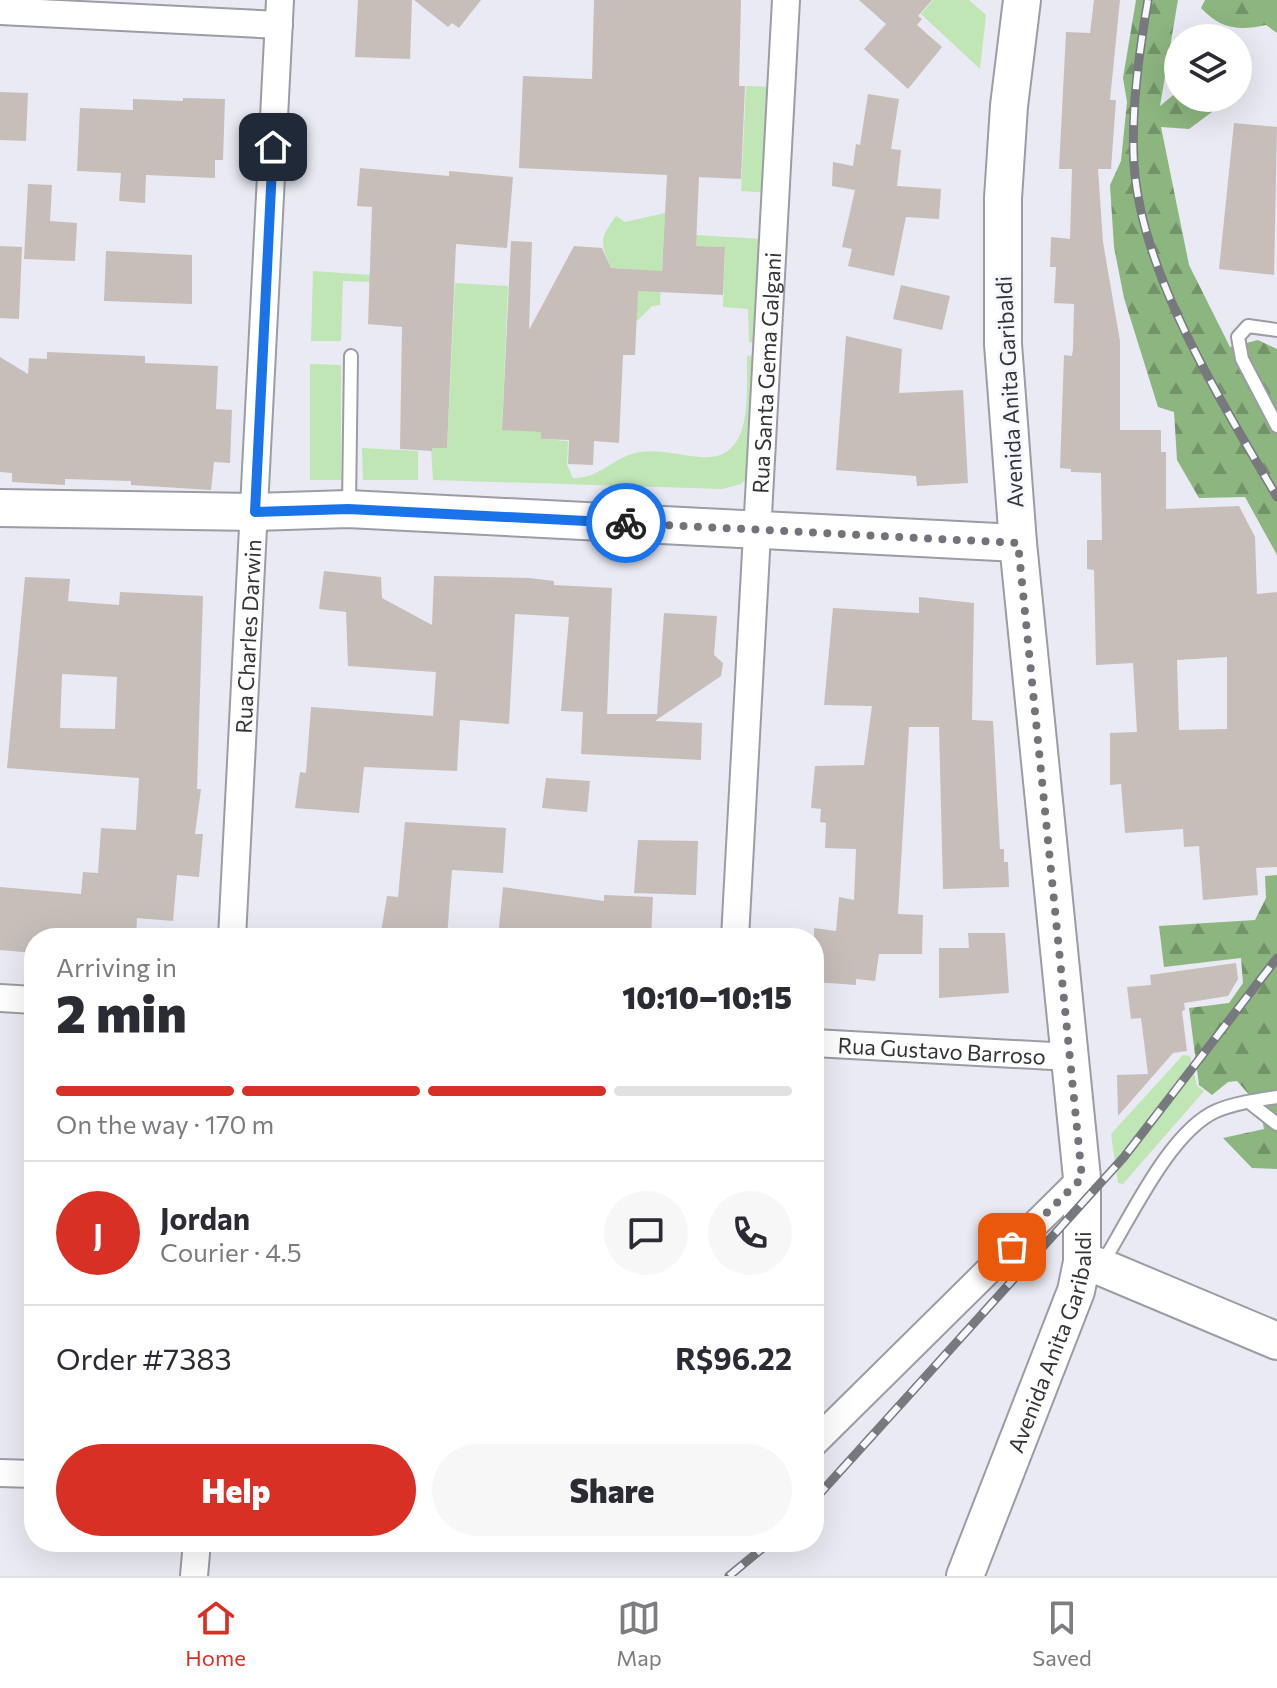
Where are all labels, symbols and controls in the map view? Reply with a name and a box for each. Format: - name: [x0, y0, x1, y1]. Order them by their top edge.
- map controls: [1164, 24, 1252, 112]
- button: layers: [1164, 24, 1252, 112]
- pin: [239, 113, 307, 181]
- icon: home: [251, 125, 295, 169]
- street label: Rua Santa Gema Galgani: [746, 251, 786, 494]
- street label: Avenida Anita Garibaldi: [989, 275, 1029, 509]
- courier: [586, 483, 666, 563]
- icon: bike: [604, 501, 648, 545]
- street label: Rua Charles Darwin: [229, 539, 266, 734]
- text: Arriving in: [56, 951, 177, 982]
- text: 10:10–10:15: [622, 978, 792, 1015]
- text: 2 min: [56, 980, 187, 1044]
- street label: Rua Gustavo Barroso: [837, 1031, 1047, 1069]
- text: On the way · 170 m: [56, 1108, 274, 1139]
- button: chat: [604, 1191, 688, 1275]
- button: phone: [708, 1191, 792, 1275]
- text: Jordan: [160, 1199, 250, 1236]
- pin: [978, 1213, 1046, 1281]
- text: J: [93, 1215, 103, 1252]
- icon: bag: [990, 1225, 1034, 1269]
- street label: Avenida Anita Garibaldi: [1001, 1231, 1096, 1456]
- text: Courier · 4.5: [160, 1236, 302, 1267]
- text: Order #7383: [56, 1339, 232, 1376]
- text: R$96.22: [675, 1339, 792, 1376]
- button: Help: [56, 1444, 416, 1536]
- button: Share: [432, 1444, 792, 1536]
- tab: Home: [185, 1596, 246, 1671]
- tab: Map: [616, 1596, 662, 1671]
- tab: Saved: [1032, 1596, 1092, 1671]

